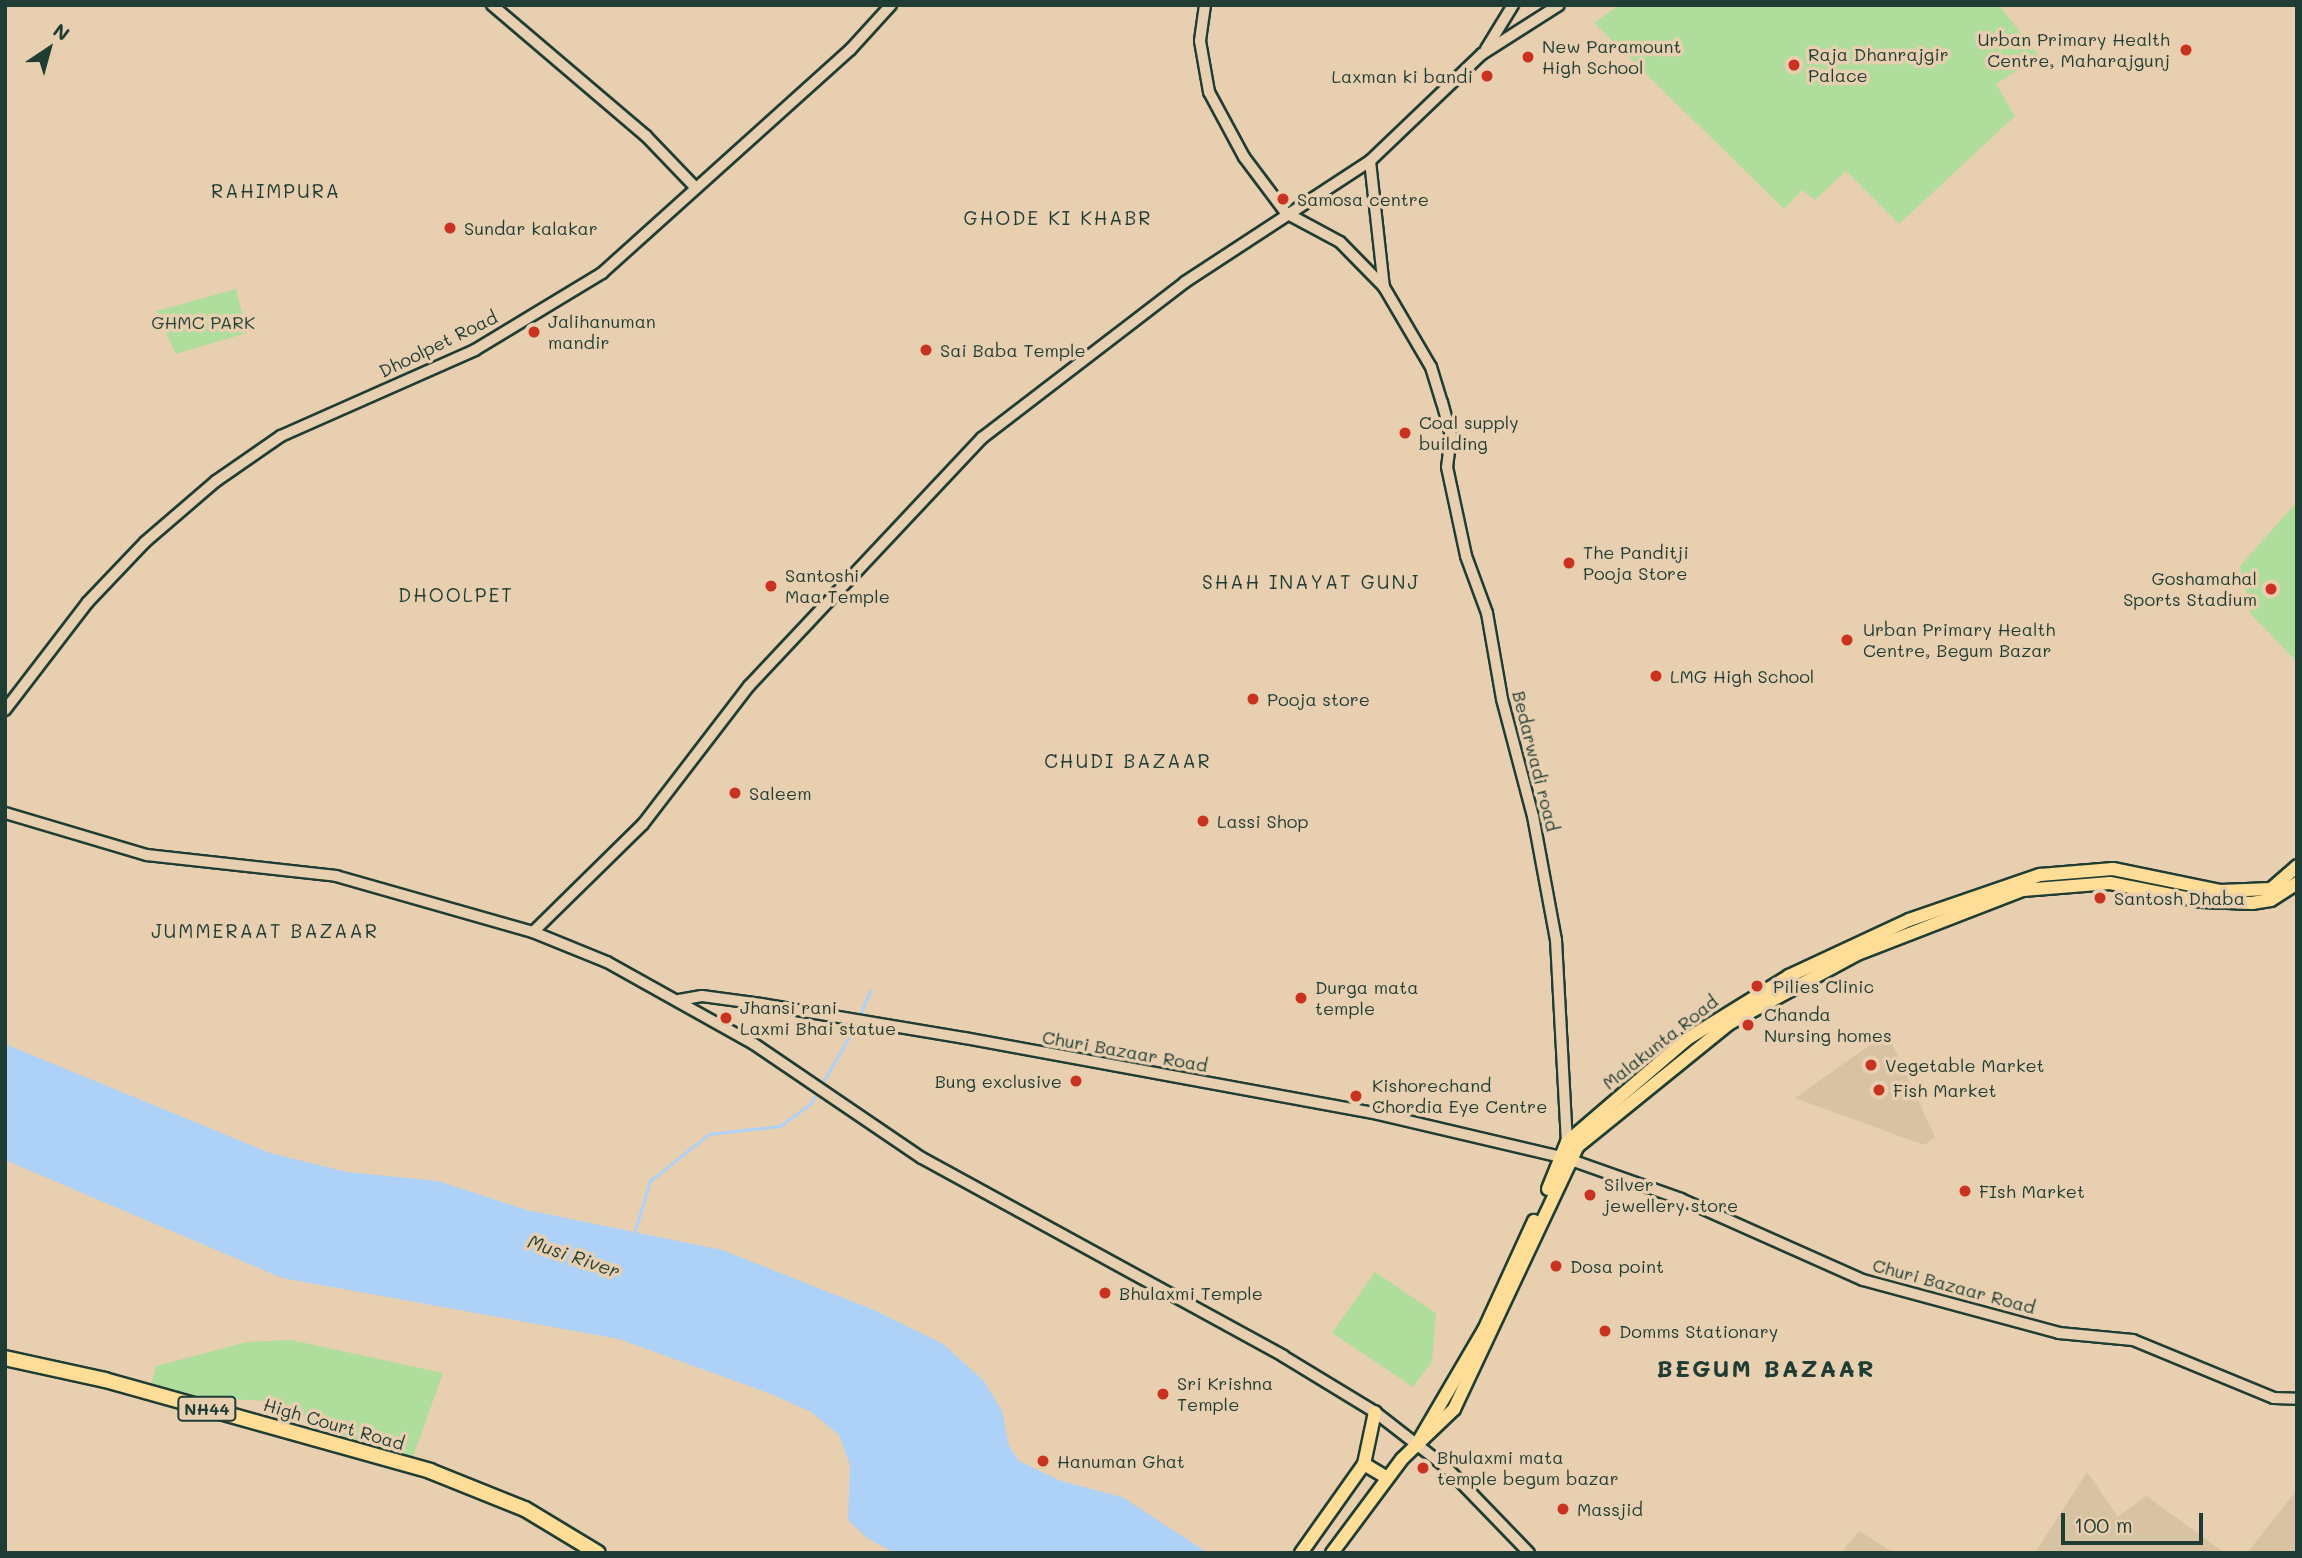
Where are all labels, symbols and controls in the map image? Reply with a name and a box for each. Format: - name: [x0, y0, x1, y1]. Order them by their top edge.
- north arrow: [14, 14, 84, 84]
- text: N: [48, 17, 75, 46]
- place label: Urban Primary Health Centre, Maharajgunj: [1977, 29, 2170, 72]
- place label: New Paramount High School: [1542, 36, 1681, 78]
- marker: Urban Primary Health Centre, Maharajgunj: [2176, 40, 2196, 60]
- place label: Raja Dhanrajgir Palace: [1808, 44, 1949, 86]
- marker: New Paramount High School: [1520, 49, 1536, 65]
- marker: Raja Dhanrajgir Palace: [1786, 57, 1802, 73]
- place label: Laxman ki bandi: [1331, 65, 1473, 87]
- marker: Laxman ki bandi: [1479, 68, 1495, 84]
- district label: RAHIMPURA: [212, 180, 340, 202]
- place label: Samosa centre: [1297, 188, 1429, 210]
- marker: Samosa centre: [1275, 191, 1291, 207]
- district label: GHODE KI KHABR: [965, 207, 1151, 229]
- place label: Sundar kalakar: [464, 217, 598, 239]
- marker: Sundar kalakar: [442, 220, 458, 236]
- street label: Dhoolpet Road: [375, 306, 501, 382]
- park label: GHMC PARK: [151, 311, 255, 333]
- place label: Jalihanuman mandir: [548, 311, 656, 354]
- marker: Jalihanuman mandir: [526, 324, 542, 340]
- place label: Sai Baba Temple: [940, 339, 1086, 361]
- marker: Sai Baba Temple: [918, 342, 934, 358]
- place label: Coal supply building: [1419, 412, 1519, 454]
- marker: Coal supply building: [1397, 425, 1413, 441]
- place label: The Panditji Pooja Store: [1583, 542, 1689, 584]
- marker: The Panditji Pooja Store: [1561, 555, 1577, 571]
- place label: Santoshi Maa Temple: [785, 565, 890, 608]
- place label: Goshamahal Sports Stadium: [2123, 568, 2257, 610]
- district label: SHAH INAYAT GUNJ: [1204, 571, 1418, 593]
- marker: Santoshi Maa Temple: [763, 578, 779, 594]
- marker: Goshamahal Sports Stadium: [2263, 581, 2279, 597]
- district label: DHOOLPET: [399, 584, 513, 606]
- place label: Urban Primary Health Centre, Begum Bazar: [1863, 619, 2056, 662]
- marker: Urban Primary Health Centre, Begum Bazar: [1837, 630, 1857, 650]
- place label: LMG High School: [1670, 665, 1814, 687]
- marker: LMG High School: [1648, 668, 1664, 684]
- place label: Pooja store: [1267, 688, 1370, 710]
- street label: Bedarwadi road: [1508, 688, 1564, 834]
- marker: Pooja store: [1245, 691, 1261, 707]
- district label: CHUDI BAZAAR: [1046, 750, 1210, 772]
- place label: Saleem: [749, 782, 811, 804]
- marker: Saleem: [727, 785, 743, 801]
- place label: Lassi Shop: [1217, 810, 1309, 832]
- marker: Lassi Shop: [1195, 813, 1211, 829]
- place label: Santosh Dhaba: [2114, 887, 2245, 909]
- marker: Santosh Dhaba: [2092, 890, 2108, 906]
- district label: JUMMERAAT BAZAAR: [153, 920, 377, 942]
- place label: Pilies Clinic: [1773, 975, 1874, 997]
- marker: Pilies Clinic: [1747, 976, 1767, 996]
- place label: Durga mata temple: [1315, 977, 1418, 1020]
- marker: Durga mata temple: [1293, 990, 1309, 1006]
- street label: Malakunta Road: [1598, 990, 1722, 1094]
- place label: Jhansi rani Laxmi Bhai statue: [740, 997, 896, 1040]
- place label: Chanda Nursing homes: [1764, 1004, 1892, 1046]
- marker: Jhansi rani Laxmi Bhai statue: [718, 1010, 734, 1026]
- marker: Chanda Nursing homes: [1738, 1015, 1758, 1035]
- street label: Churi Bazaar Road: [1041, 1026, 1209, 1076]
- place label: Vegetable Market: [1885, 1054, 2045, 1076]
- marker: Vegetable Market: [1863, 1057, 1879, 1073]
- place label: Bung exclusive: [935, 1070, 1062, 1092]
- marker: Bung exclusive: [1068, 1073, 1084, 1089]
- place label: Kishorechand Chordia Eye Centre: [1372, 1075, 1547, 1118]
- place label: Fish Market: [1893, 1079, 1996, 1101]
- marker: Fish Market: [1871, 1082, 1887, 1098]
- marker: Kishorechand Chordia Eye Centre: [1346, 1086, 1366, 1106]
- place label: Silver jewellery store: [1604, 1174, 1738, 1216]
- place label: FIsh Market: [1979, 1180, 2085, 1202]
- marker: FIsh Market: [1957, 1183, 1973, 1199]
- marker: Silver jewellery store: [1582, 1187, 1598, 1203]
- water label: Musi River: [525, 1230, 623, 1282]
- street label: Churi Bazaar Road: [1870, 1254, 2038, 1318]
- place label: Dosa point: [1570, 1255, 1664, 1277]
- marker: Dosa point: [1548, 1258, 1564, 1274]
- place label: Bhulaxmi Temple: [1119, 1282, 1263, 1304]
- marker: Bhulaxmi Temple: [1097, 1285, 1113, 1301]
- place label: Domms Stationary: [1619, 1320, 1778, 1342]
- marker: Domms Stationary: [1597, 1323, 1613, 1339]
- district label: BEGUM BAZAAR: [1658, 1354, 1874, 1382]
- place label: Sri Krishna Temple: [1177, 1373, 1273, 1416]
- marker: Sri Krishna Temple: [1155, 1386, 1171, 1402]
- street label: High Court Road: [261, 1394, 407, 1454]
- road number: NH44: [177, 1396, 237, 1422]
- place label: Bhulaxmi mata temple begum bazar: [1437, 1447, 1619, 1490]
- place label: Hanuman Ghat: [1057, 1450, 1185, 1472]
- marker: Hanuman Ghat: [1035, 1453, 1051, 1469]
- marker: Bhulaxmi mata temple begum bazar: [1415, 1460, 1431, 1476]
- place label: Massjid: [1577, 1498, 1643, 1520]
- scale bar: [2064, 1498, 2206, 1542]
- marker: Massjid: [1555, 1501, 1571, 1517]
- text: 100 m: [2074, 1511, 2133, 1538]

